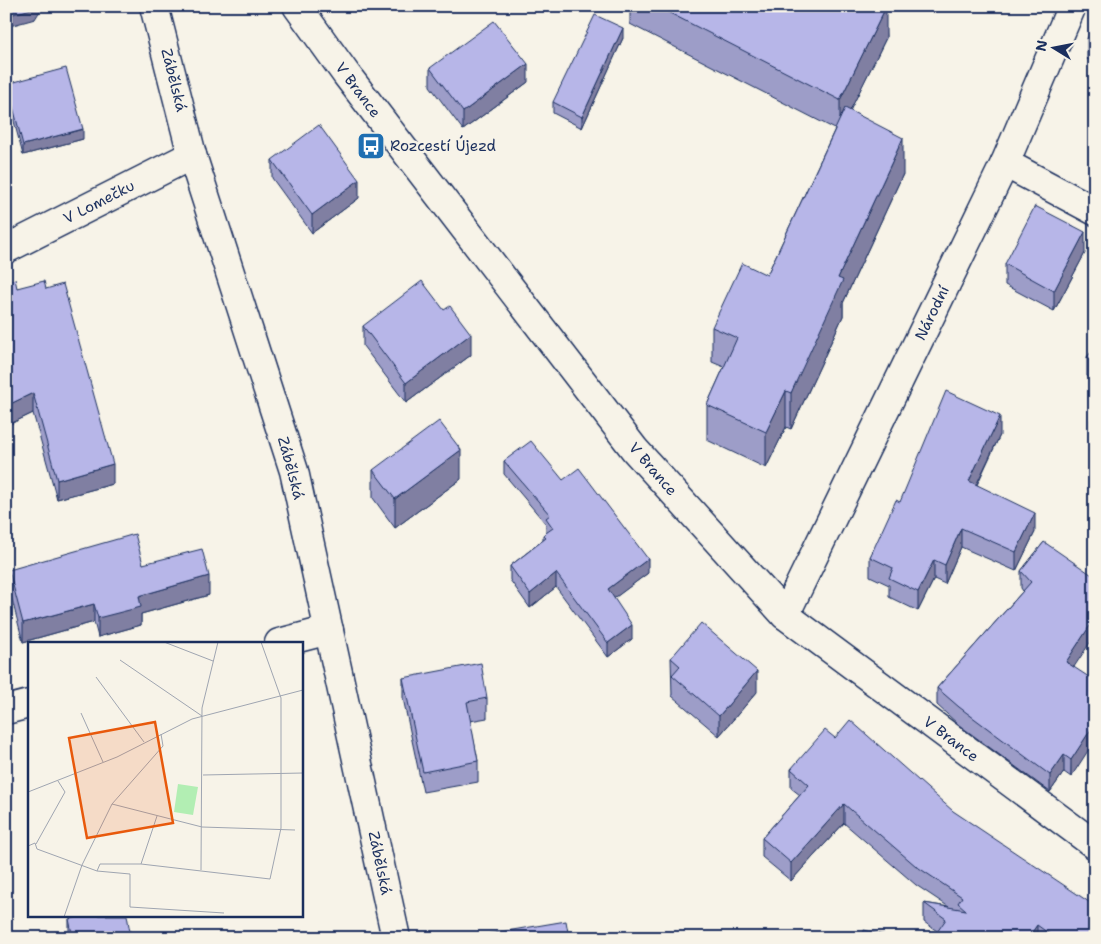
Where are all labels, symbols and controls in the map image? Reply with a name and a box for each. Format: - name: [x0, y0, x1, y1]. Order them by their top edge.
- north arrow: [1028, 22, 1078, 72]
- text: N: [1031, 39, 1051, 53]
- street label: Zábělská: [156, 46, 192, 114]
- street label: V Brance: [331, 58, 385, 122]
- bus stop icon: Rozcestí Újezd: [356, 131, 386, 161]
- place label: Rozcestí Újezd: [390, 135, 497, 156]
- street label: V Lomečku: [60, 175, 138, 229]
- street label: Národní: [910, 282, 954, 344]
- street label: Zábělská: [273, 434, 309, 502]
- street label: V Brance: [624, 438, 682, 500]
- inset map: [28, 642, 302, 916]
- street label: V Brance: [919, 712, 983, 766]
- street label: Zábělská: [364, 829, 397, 897]

